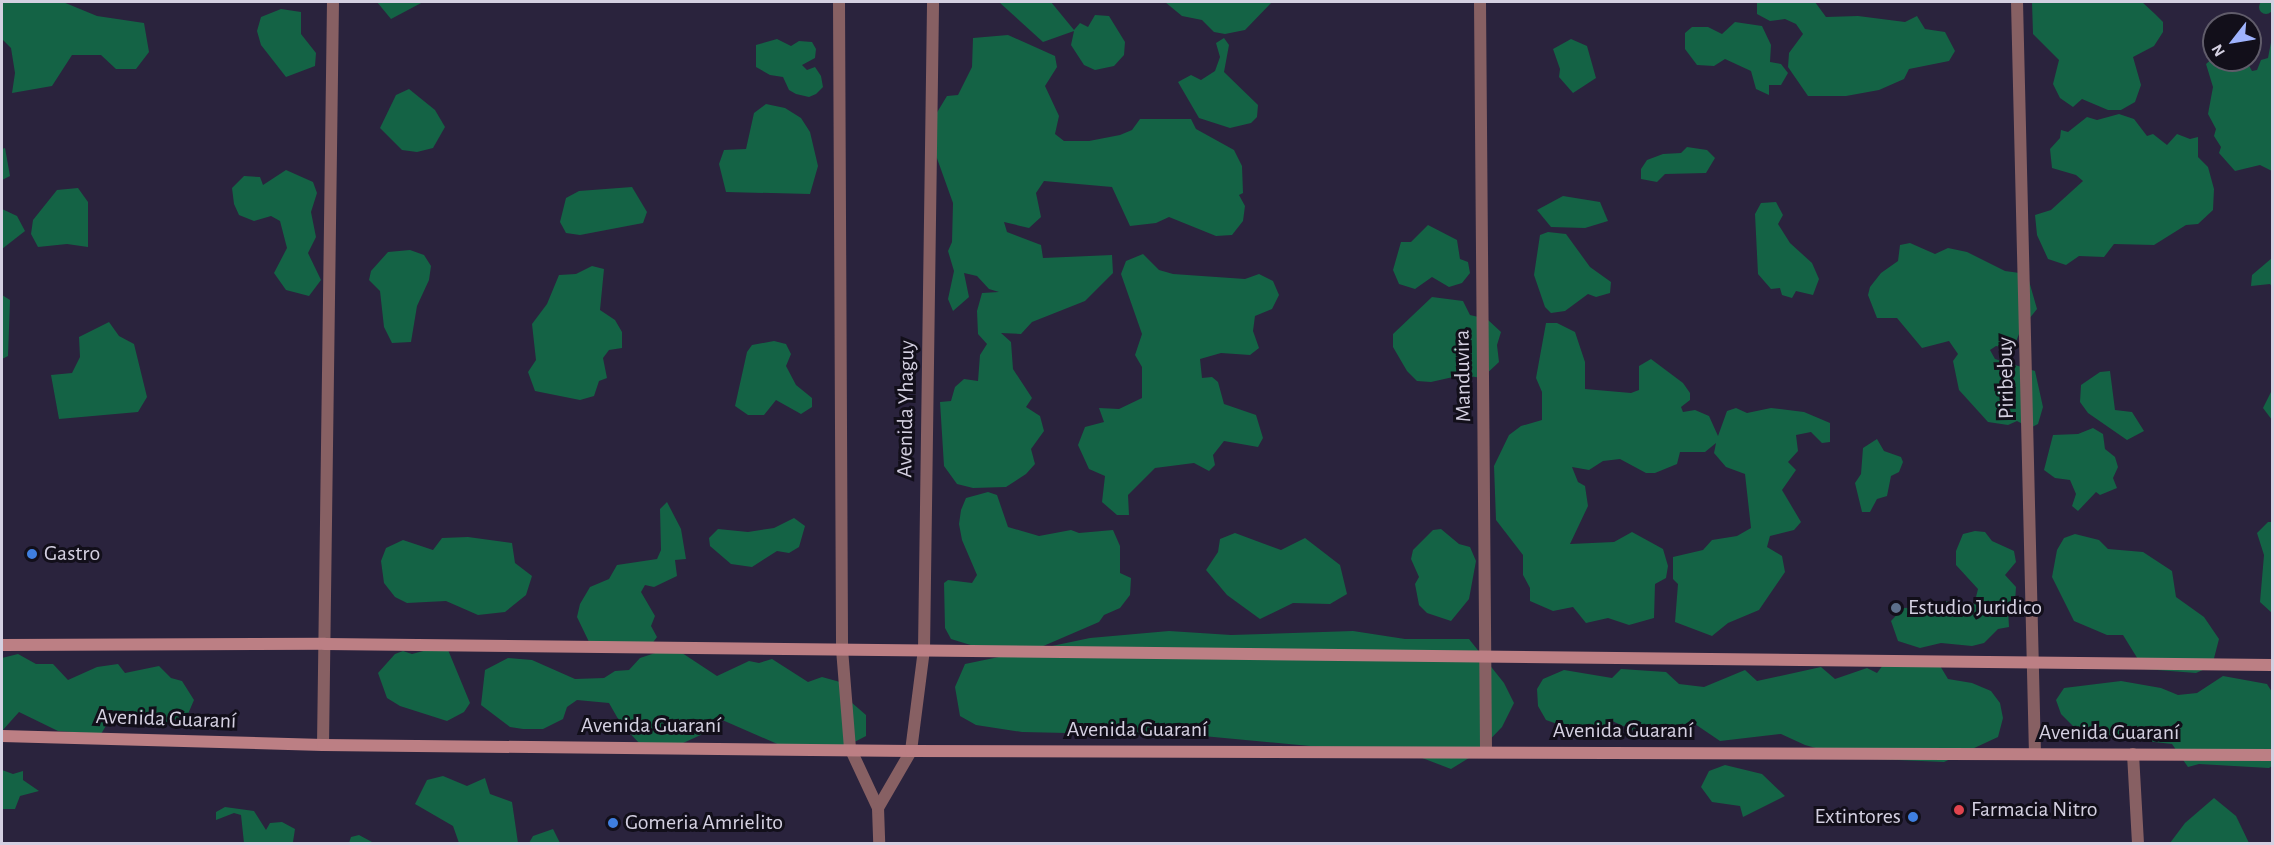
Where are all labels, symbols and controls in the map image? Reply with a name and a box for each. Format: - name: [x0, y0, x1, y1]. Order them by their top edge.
- north arrow: [2202, 12, 2262, 72]
- text: N: [2209, 41, 2228, 59]
- street label: Manduvira: [1449, 330, 1477, 422]
- street label: Piribebuy: [1992, 337, 2020, 419]
- street label: Avenida Yhaguy: [892, 340, 920, 478]
- place label: Gastro: [44, 541, 100, 567]
- marker: Gastro: [25, 547, 39, 561]
- place label: Estudio Juridico: [1908, 595, 2042, 621]
- marker: Estudio Juridico: [1889, 601, 1903, 615]
- street label: Avenida Guaraní: [95, 703, 237, 735]
- street label: Avenida Guaraní: [581, 713, 721, 739]
- street label: Avenida Guaraní: [1067, 717, 1207, 743]
- street label: Avenida Guaraní: [1553, 718, 1693, 744]
- street label: Avenida Guaraní: [2039, 720, 2179, 746]
- place label: Farmacia Nitro: [1971, 797, 2098, 823]
- marker: Farmacia Nitro: [1952, 803, 1966, 817]
- place label: Extintores: [1814, 804, 1901, 830]
- place label: Gomeria Amrielito: [625, 810, 783, 836]
- marker: Extintores: [1906, 810, 1920, 824]
- marker: Gomeria Amrielito: [606, 816, 620, 830]

